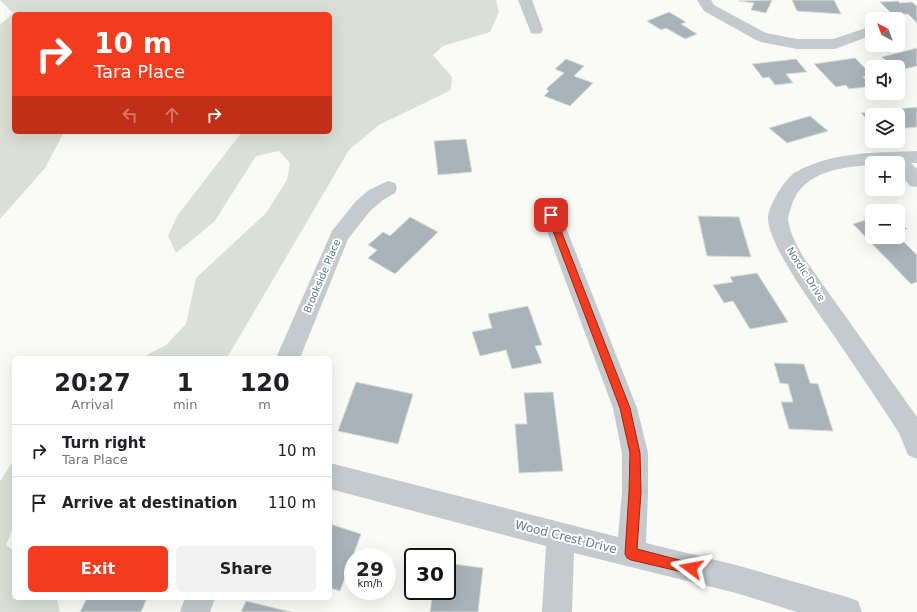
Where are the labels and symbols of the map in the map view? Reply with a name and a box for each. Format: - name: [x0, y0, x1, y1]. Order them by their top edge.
- north arrow: [865, 12, 905, 52]
- pin: [534, 198, 568, 232]
- street label: Brookside Place: [301, 237, 343, 315]
- street label: Nordic Drive: [785, 245, 827, 303]
- street label: Wood Crest Drive: [514, 518, 618, 556]
- position arrow: [670, 547, 712, 589]
- speed limit sign: 30: [404, 548, 456, 600]

